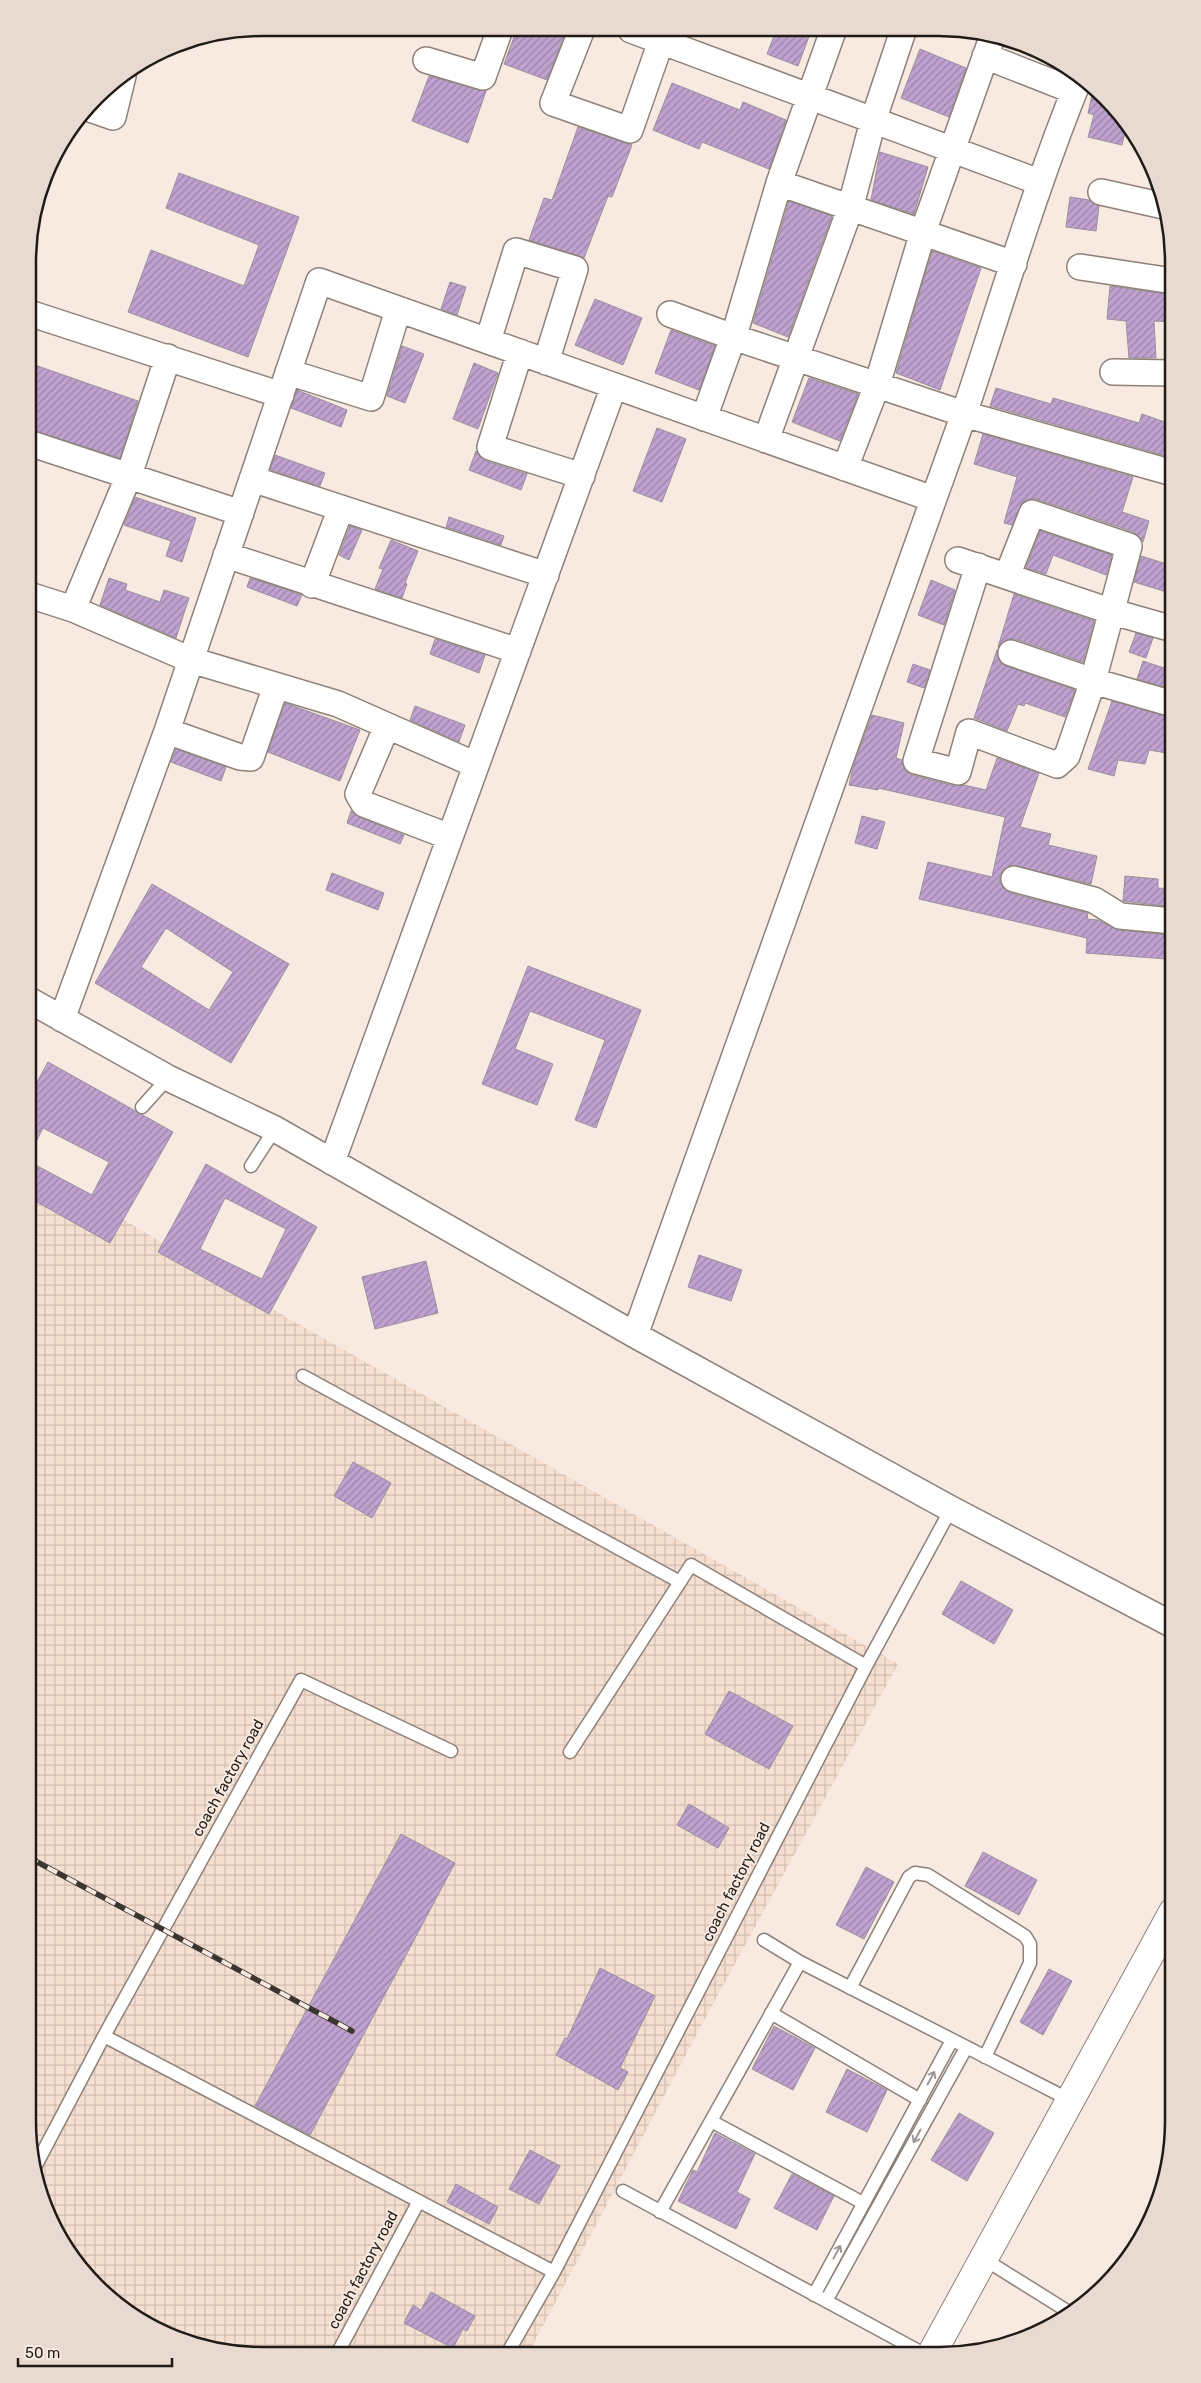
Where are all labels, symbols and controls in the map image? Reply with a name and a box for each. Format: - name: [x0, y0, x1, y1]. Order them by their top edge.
- street label: coach factory road: [188, 1716, 268, 1840]
- street label: coach factory road: [698, 1819, 774, 1945]
- one-way arrow: [926, 2071, 936, 2086]
- one-way arrow: [912, 2129, 922, 2143]
- street label: coach factory road: [324, 2208, 402, 2332]
- one-way arrow: [833, 2245, 842, 2260]
- scale bar: [18, 2336, 171, 2368]
- text: 50 m: [25, 2344, 60, 2362]

